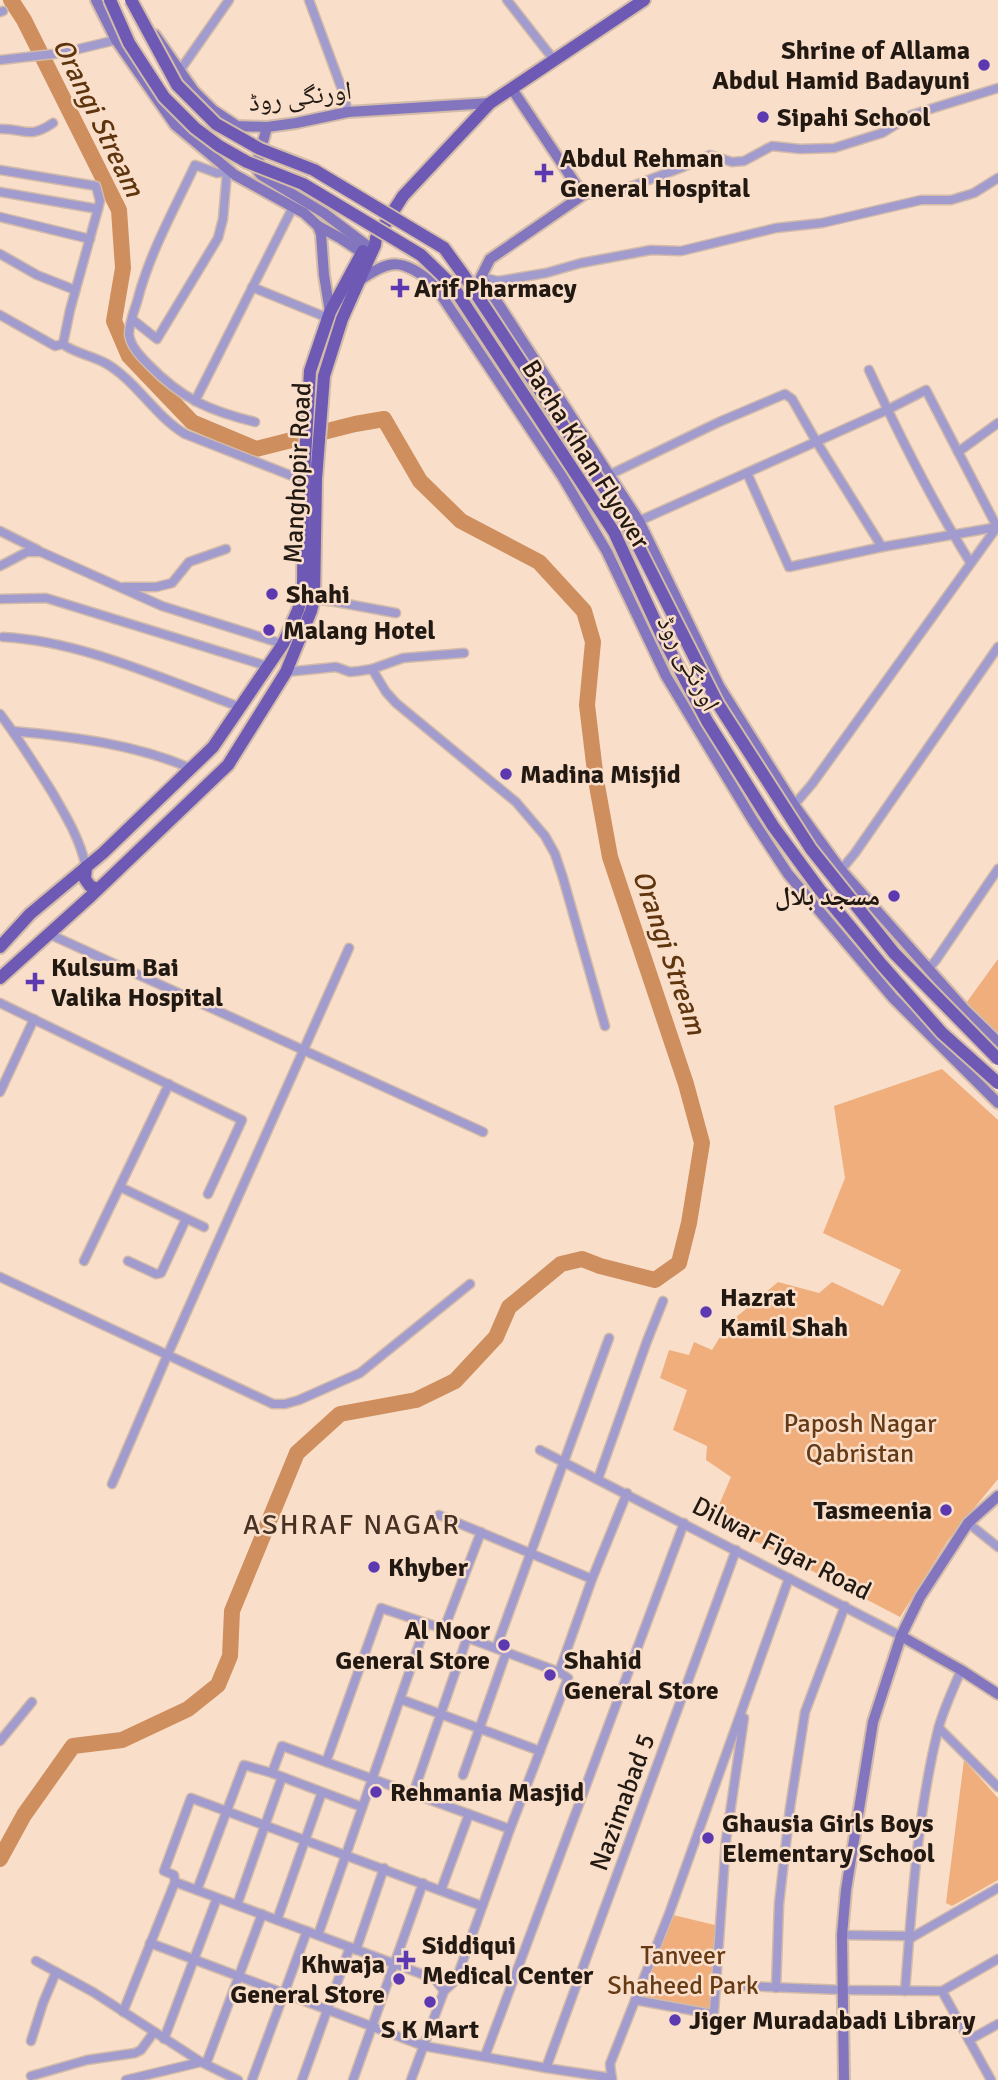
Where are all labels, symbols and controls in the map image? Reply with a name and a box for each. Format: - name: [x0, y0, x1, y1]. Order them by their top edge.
- water label: Orangi Stream: [45, 33, 151, 203]
- place label: Shrine of Allama Abdul Hamid Badayuni: [712, 35, 970, 97]
- marker: Shrine of Allama Abdul Hamid Badayuni: [976, 57, 992, 73]
- street label: اورنگی روڈ: [247, 75, 354, 119]
- place label: Sipahi School: [777, 102, 930, 134]
- marker: Sipahi School: [755, 109, 771, 125]
- place label: Abdul Rehman General Hospital: [560, 143, 750, 205]
- marker: Abdul Rehman General Hospital: [534, 163, 554, 183]
- place label: Arif Pharmacy: [414, 273, 577, 305]
- marker: Arif Pharmacy: [392, 280, 408, 296]
- street label: Bacha Khan Flyover: [514, 354, 656, 555]
- street label: Manghopir Road: [277, 382, 319, 565]
- place label: Shahi: [286, 579, 350, 611]
- marker: Shahi: [264, 586, 280, 602]
- street label: اورنگی روڈ: [650, 610, 727, 717]
- place label: Malang Hotel: [283, 615, 435, 647]
- marker: Malang Hotel: [261, 622, 277, 638]
- place label: Madina Misjid: [520, 759, 681, 791]
- marker: Madina Misjid: [498, 766, 514, 782]
- water label: Orangi Stream: [625, 865, 713, 1040]
- place label: مسجد بلال: [775, 881, 880, 913]
- marker: مسجد بلال: [886, 888, 902, 904]
- place label: Kulsum Bai Valika Hospital: [51, 952, 223, 1014]
- marker: Kulsum Bai Valika Hospital: [25, 972, 45, 992]
- place label: Hazrat Kamil Shah: [720, 1282, 848, 1344]
- marker: Hazrat Kamil Shah: [698, 1304, 714, 1320]
- park label: Paposh Nagar Qabristan: [783, 1408, 937, 1470]
- street label: Dilwar Figar Road: [687, 1490, 876, 1608]
- place label: Tasmeenia: [814, 1495, 932, 1527]
- marker: Tasmeenia: [938, 1502, 954, 1518]
- district label: ASHRAF NAGAR: [243, 1508, 461, 1542]
- place label: Khyber: [388, 1552, 469, 1584]
- marker: Khyber: [366, 1559, 382, 1575]
- place label: Al Noor General Store: [335, 1615, 491, 1677]
- marker: Al Noor General Store: [496, 1637, 512, 1653]
- place label: Shahid General Store: [564, 1645, 719, 1707]
- marker: Shahid General Store: [542, 1667, 558, 1683]
- street label: Nazimabad 5: [583, 1729, 663, 1875]
- place label: Rehmania Masjid: [390, 1777, 584, 1809]
- marker: Rehmania Masjid: [368, 1784, 384, 1800]
- place label: Ghausia Girls Boys Elementary School: [722, 1808, 935, 1870]
- marker: Ghausia Girls Boys Elementary School: [700, 1830, 716, 1846]
- place label: Siddiqui Medical Center: [422, 1930, 594, 1992]
- park label: Tanveer Shaheed Park: [607, 1940, 759, 2002]
- place label: Khwaja General Store: [230, 1949, 385, 2011]
- marker: Siddiqui Medical Center: [396, 1950, 416, 1970]
- marker: Khwaja General Store: [391, 1971, 407, 1987]
- marker: S K Mart: [422, 1994, 438, 2010]
- place label: Jiger Muradabadi Library: [689, 2005, 976, 2037]
- marker: Jiger Muradabadi Library: [667, 2012, 683, 2028]
- place label: S K Mart: [381, 2014, 479, 2046]

